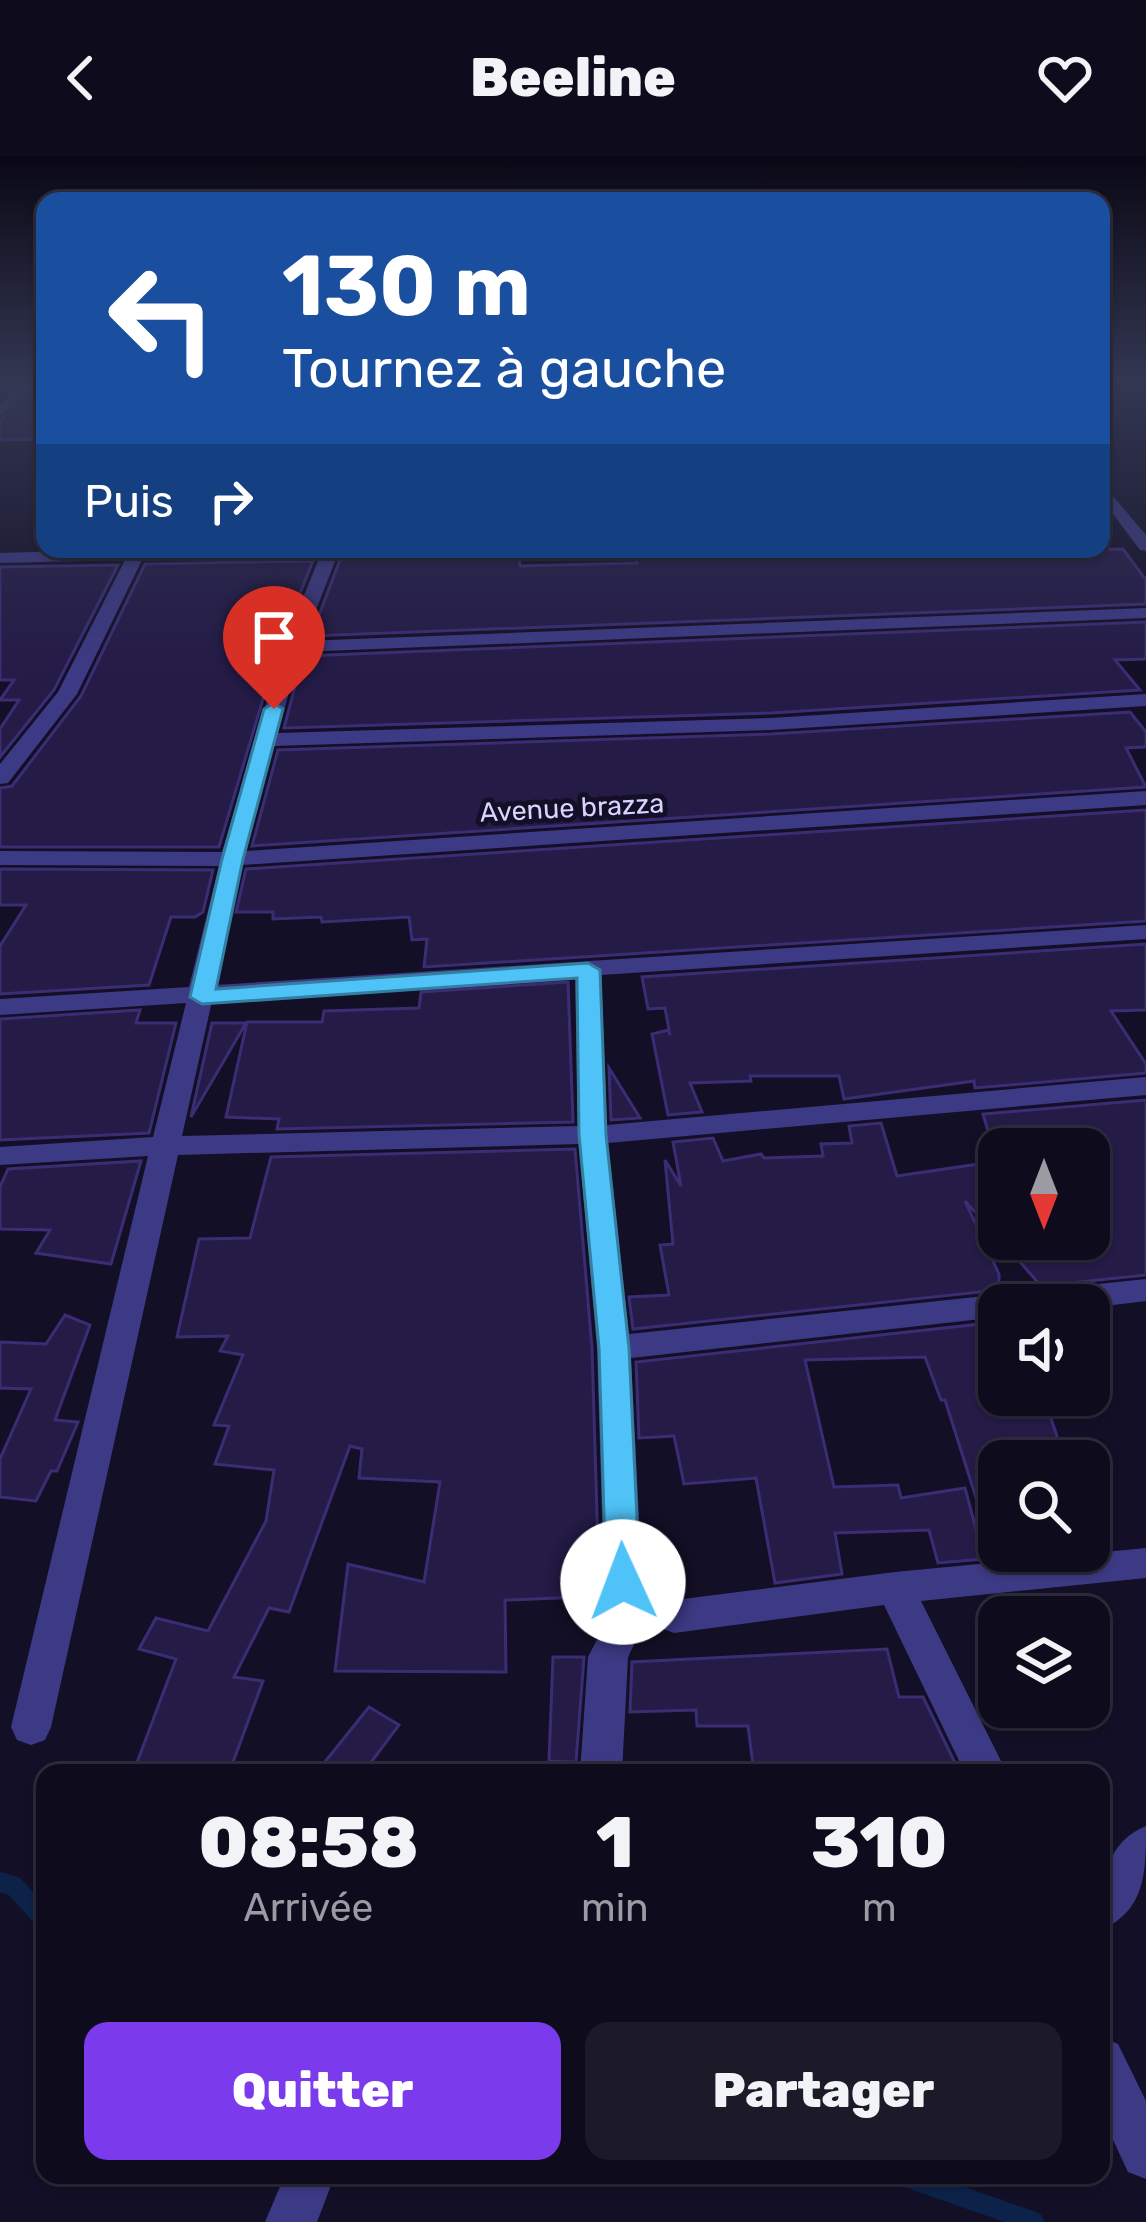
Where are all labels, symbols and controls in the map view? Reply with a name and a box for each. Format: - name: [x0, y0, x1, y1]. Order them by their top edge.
- icon: back: [48, 45, 114, 111]
- icon: heart: [1032, 45, 1098, 111]
- text: Beeline: [470, 46, 676, 110]
- text: 130 m: [282, 236, 531, 336]
- icon: left: [84, 240, 240, 396]
- text: Tournez à gauche: [282, 337, 726, 401]
- icon: right: [198, 468, 264, 534]
- text: Puis: [84, 475, 174, 528]
- pin: [223, 586, 325, 709]
- icon: arrive: [241, 604, 307, 670]
- street label: Avenue brazza: [479, 787, 665, 829]
- north arrow: [978, 1128, 1110, 1260]
- map controls: [978, 1128, 1110, 1728]
- button: sound: [978, 1284, 1110, 1416]
- button: search: [978, 1440, 1110, 1572]
- position arrow: [560, 1519, 686, 1645]
- button: layers: [978, 1596, 1110, 1728]
- text: 08:58: [198, 1800, 419, 1885]
- text: 1: [596, 1800, 634, 1885]
- text: 310: [811, 1800, 948, 1885]
- text: Arrivée: [244, 1885, 373, 1931]
- text: min: [581, 1885, 649, 1931]
- text: m: [862, 1885, 897, 1931]
- button: Quitter: [84, 2022, 561, 2160]
- button: Partager: [585, 2022, 1062, 2160]

